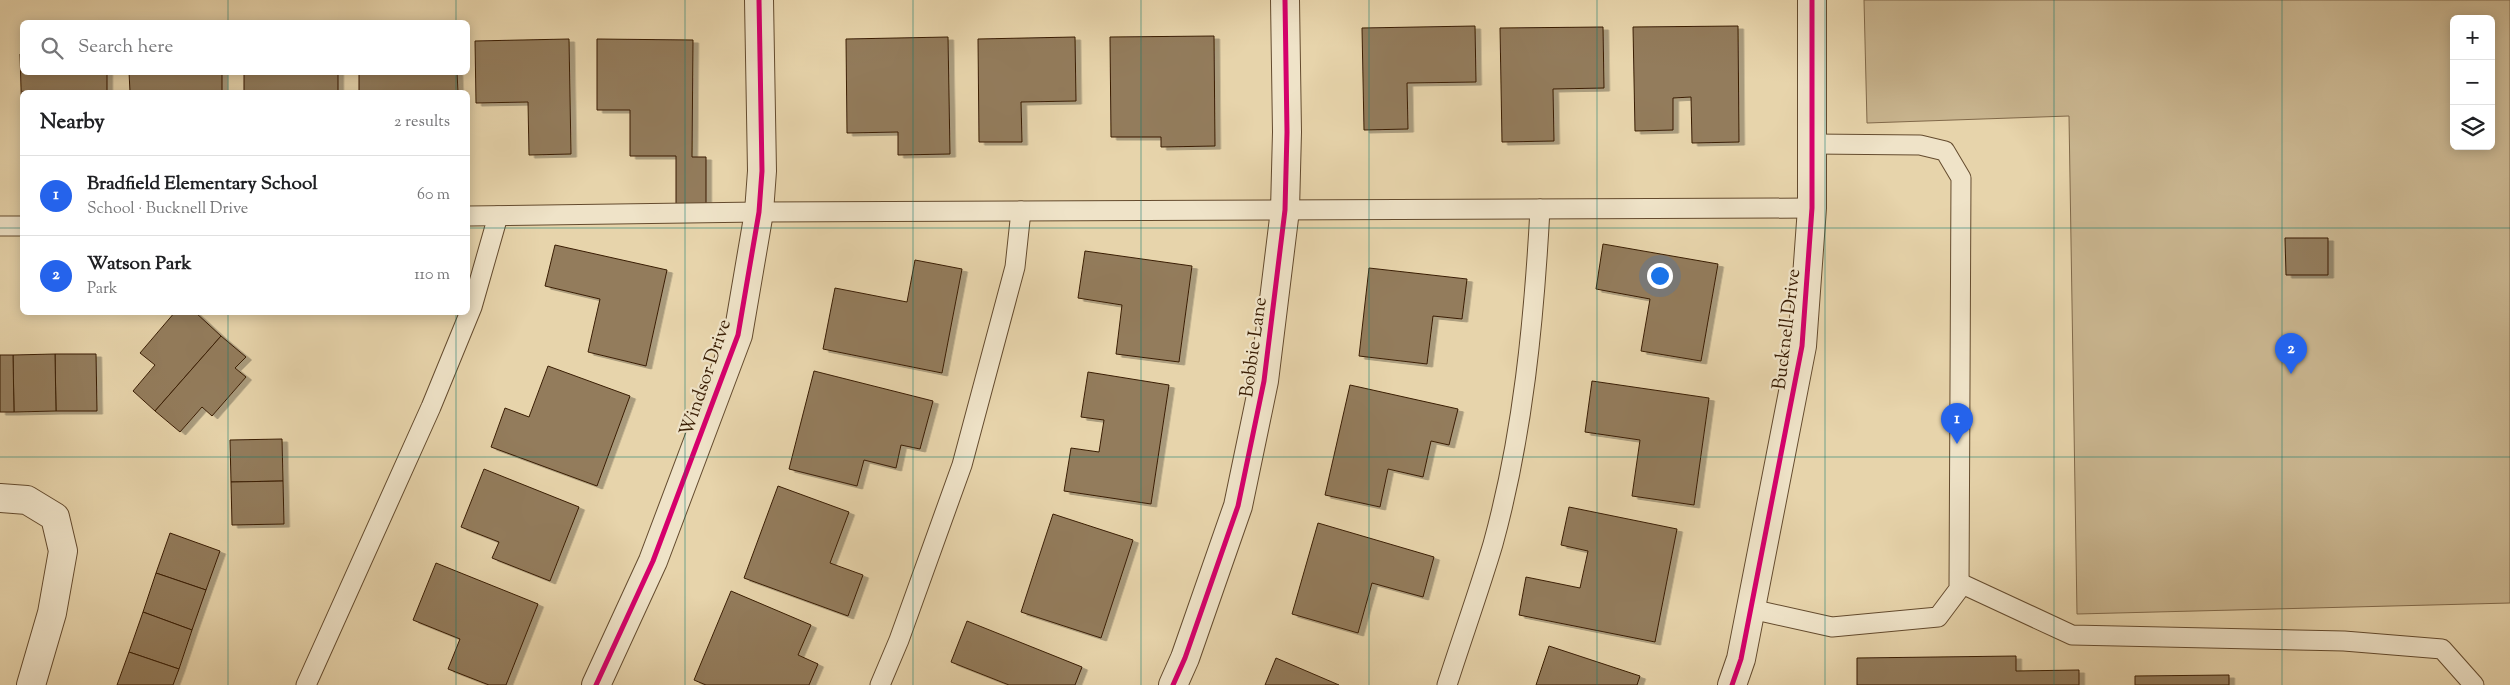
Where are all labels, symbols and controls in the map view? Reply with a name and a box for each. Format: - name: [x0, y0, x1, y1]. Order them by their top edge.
- map controls: [2450, 15, 2495, 150]
- button: +: [2450, 15, 2495, 60]
- search box: [20, 20, 470, 75]
- icon: search: [38, 34, 66, 62]
- text: Search here: [78, 34, 173, 61]
- button: −: [2450, 60, 2495, 105]
- button: layers: [2450, 105, 2495, 150]
- text: Nearby: [40, 108, 105, 138]
- text: 2 results: [394, 111, 450, 134]
- text: Bradfield Elementary School: [87, 171, 318, 198]
- text: 1: [53, 184, 59, 207]
- text: 60 m: [417, 184, 450, 207]
- text: School · Bucknell Drive: [87, 198, 248, 221]
- text: Watson Park: [87, 251, 192, 278]
- your location: [1647, 263, 1673, 289]
- text: 2: [52, 264, 60, 287]
- text: 110 m: [414, 264, 450, 287]
- street label: Bucknell Drive: [1767, 267, 1808, 391]
- text: Park: [87, 278, 118, 301]
- street label: Bobbie Lane: [1234, 295, 1275, 399]
- street label: Windsor Drive: [674, 316, 739, 440]
- pin: 2: [2275, 333, 2307, 374]
- pin: 1: [1941, 403, 1973, 444]

